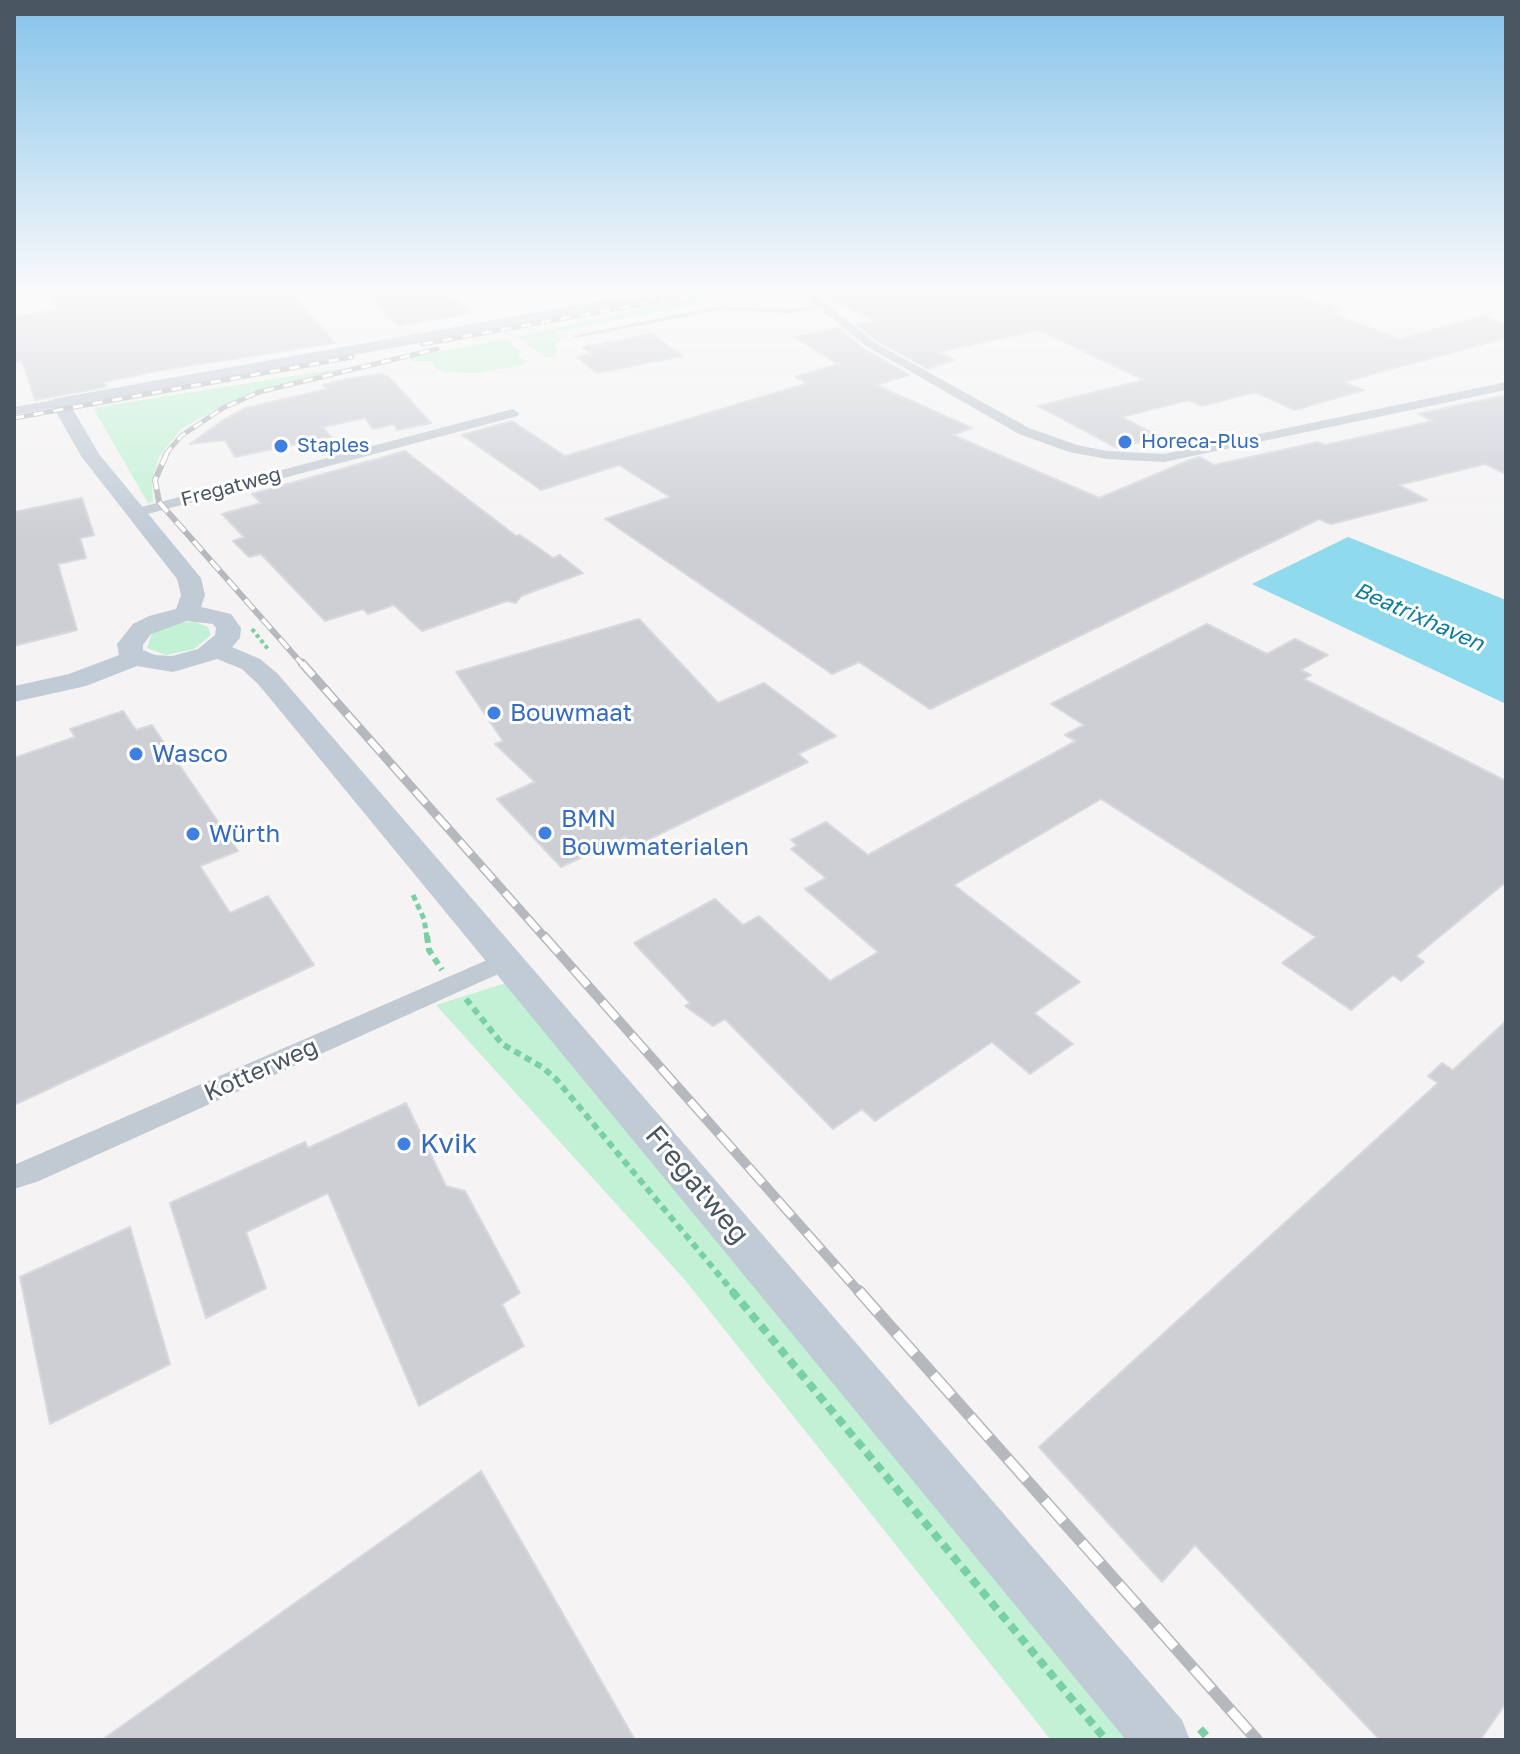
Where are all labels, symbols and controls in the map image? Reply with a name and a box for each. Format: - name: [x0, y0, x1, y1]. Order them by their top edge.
- place label: Horeca-Plus: [1141, 430, 1259, 454]
- marker: Horeca-Plus: [1116, 433, 1134, 451]
- place label: Staples: [297, 434, 369, 458]
- marker: Staples: [272, 437, 290, 455]
- street label: Fregatweg: [178, 462, 284, 512]
- water label: Beatrixhaven: [1350, 577, 1488, 657]
- place label: Bouwmaat: [510, 699, 632, 727]
- marker: Bouwmaat: [485, 704, 503, 722]
- place label: Wasco: [152, 740, 228, 768]
- marker: Wasco: [127, 745, 145, 763]
- place label: BMN Bouwmaterialen: [561, 805, 749, 861]
- place label: Würth: [209, 820, 280, 848]
- marker: BMN Bouwmaterialen: [536, 824, 554, 842]
- marker: Würth: [184, 825, 202, 843]
- street label: Kotterweg: [200, 1032, 322, 1108]
- street label: Fregatweg: [638, 1119, 756, 1251]
- place label: Kvik: [420, 1127, 477, 1161]
- marker: Kvik: [395, 1135, 413, 1153]

